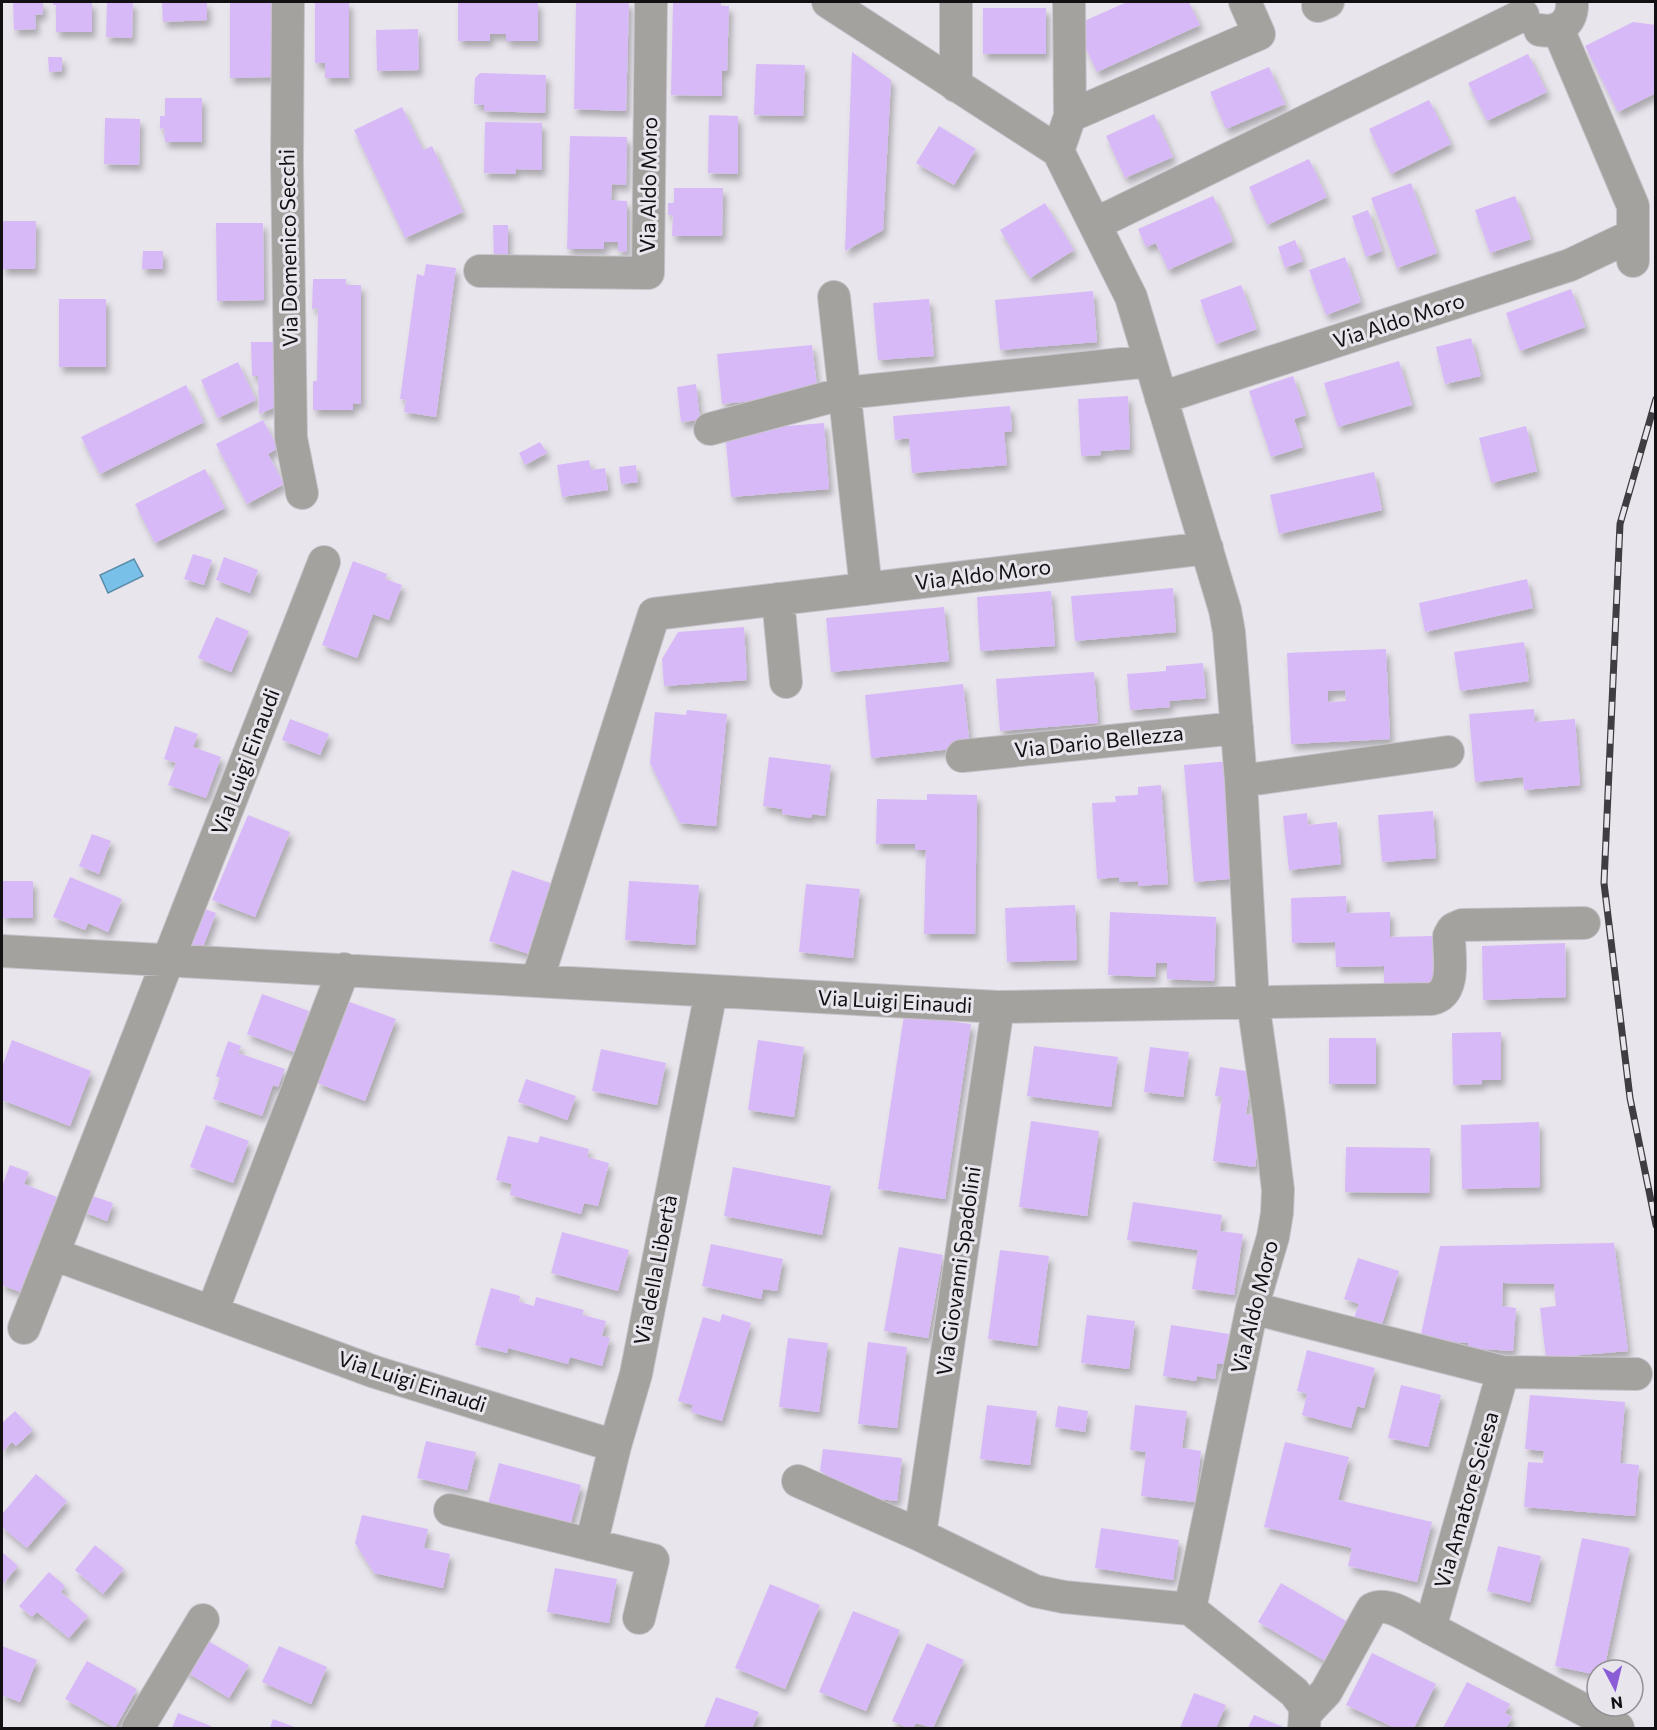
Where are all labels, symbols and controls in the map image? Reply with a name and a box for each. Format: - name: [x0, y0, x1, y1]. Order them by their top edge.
- street label: Via Aldo Moro: [634, 117, 661, 253]
- street label: Via Domenico Secchi: [273, 149, 302, 347]
- street label: Via Aldo Moro: [1330, 287, 1467, 353]
- street label: Via Aldo Moro: [914, 553, 1052, 594]
- street label: Via Luigi Einaudi: [205, 685, 284, 838]
- street label: Via Dario Bellezza: [1013, 719, 1185, 762]
- street label: Via Luigi Einaudi: [817, 984, 973, 1017]
- street label: Via Giovanni Spadolini: [930, 1164, 985, 1377]
- street label: Via della Libertà: [628, 1192, 681, 1347]
- street label: Via Aldo Moro: [1225, 1237, 1282, 1376]
- street label: Via Luigi Einaudi: [335, 1345, 490, 1416]
- street label: Via Amatore Sciesa: [1428, 1408, 1503, 1591]
- north arrow: [1585, 1658, 1645, 1718]
- text: N: [1610, 1693, 1624, 1714]

